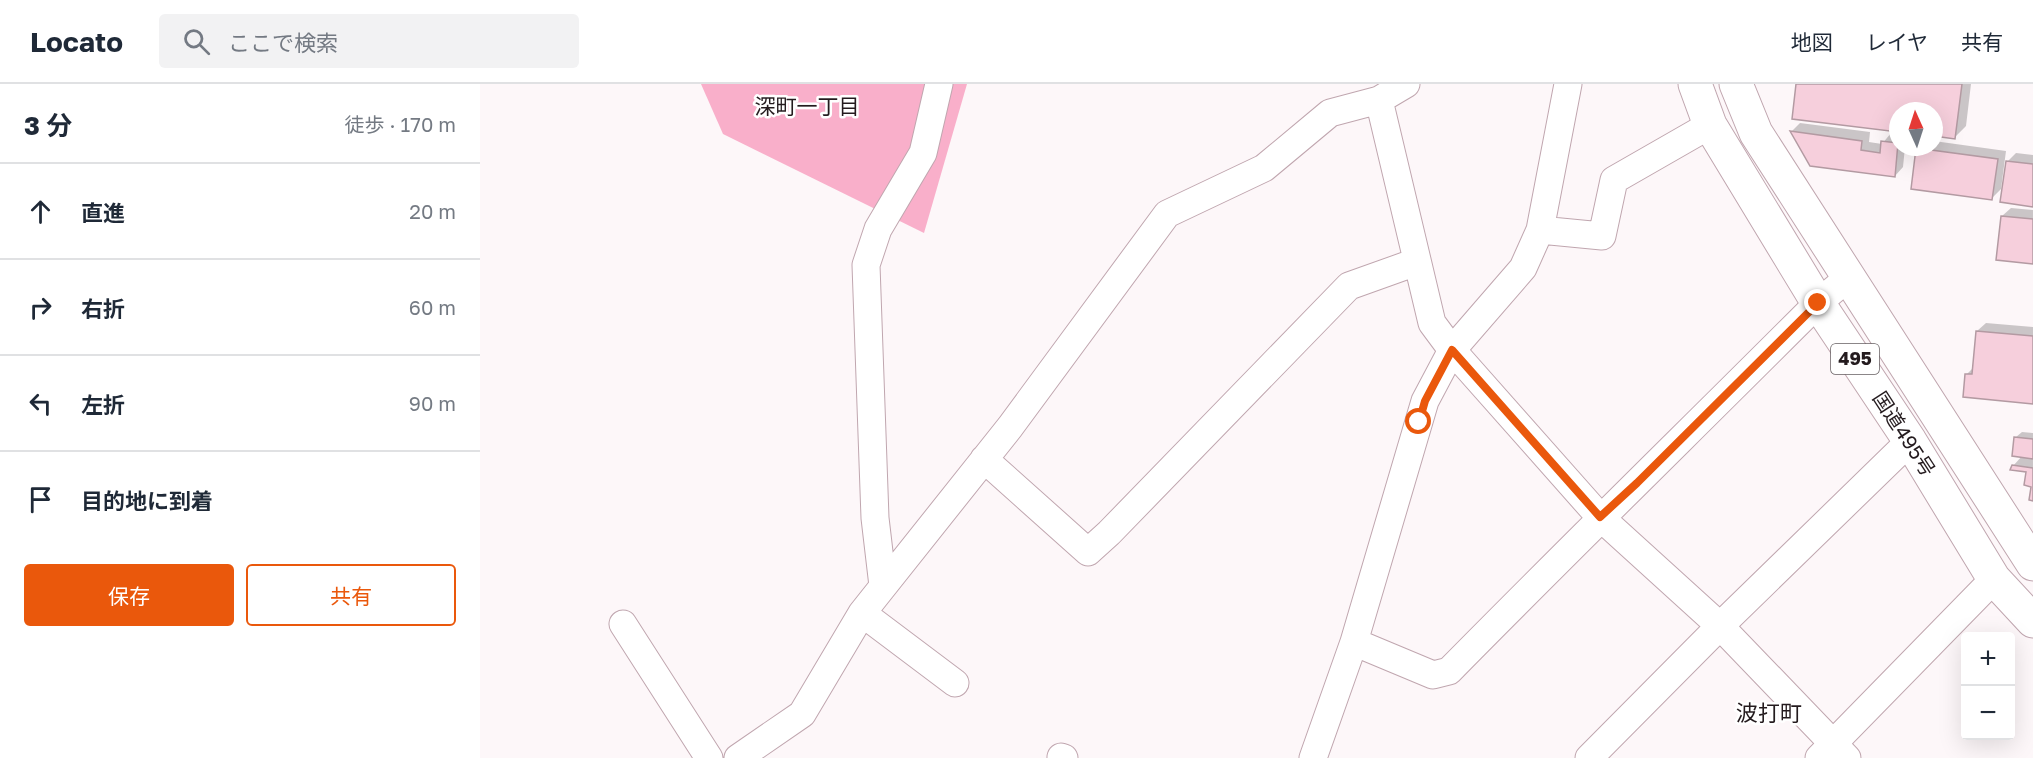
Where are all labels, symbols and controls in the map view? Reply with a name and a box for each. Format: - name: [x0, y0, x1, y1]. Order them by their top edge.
- search box: [159, 14, 579, 68]
- text: Locato: [30, 25, 123, 58]
- icon: search: [180, 25, 213, 58]
- text: ここで検索: [228, 29, 338, 56]
- text: 地図: [1791, 29, 1833, 55]
- text: レイヤ: [1866, 29, 1928, 55]
- text: 共有: [1961, 29, 2003, 55]
- district label: 深町一丁目: [755, 93, 860, 119]
- north arrow: [1889, 102, 1943, 156]
- text: 3 分: [24, 110, 72, 141]
- text: 徒歩 · 170 m: [345, 112, 456, 136]
- icon: ahead: [24, 195, 57, 228]
- text: 直進: [81, 199, 125, 226]
- text: 20 m: [409, 199, 456, 223]
- route end: [1804, 289, 1830, 315]
- icon: right: [24, 291, 57, 324]
- text: 右折: [81, 295, 125, 322]
- text: 60 m: [409, 295, 456, 319]
- road number: 495: [1831, 344, 1879, 374]
- icon: left: [24, 387, 57, 420]
- street label: 国道495号: [1869, 387, 1941, 480]
- text: 左折: [81, 391, 125, 418]
- text: 90 m: [409, 391, 456, 415]
- route start: [1405, 408, 1431, 434]
- icon: arrive: [24, 483, 57, 516]
- text: 目的地に到着: [81, 487, 213, 514]
- button: 保存: [24, 564, 234, 626]
- button: 共有: [246, 564, 456, 626]
- map controls: [1961, 632, 2015, 740]
- button: +: [1961, 632, 2015, 686]
- button: −: [1961, 686, 2015, 740]
- district label: 波打町: [1736, 699, 1802, 726]

